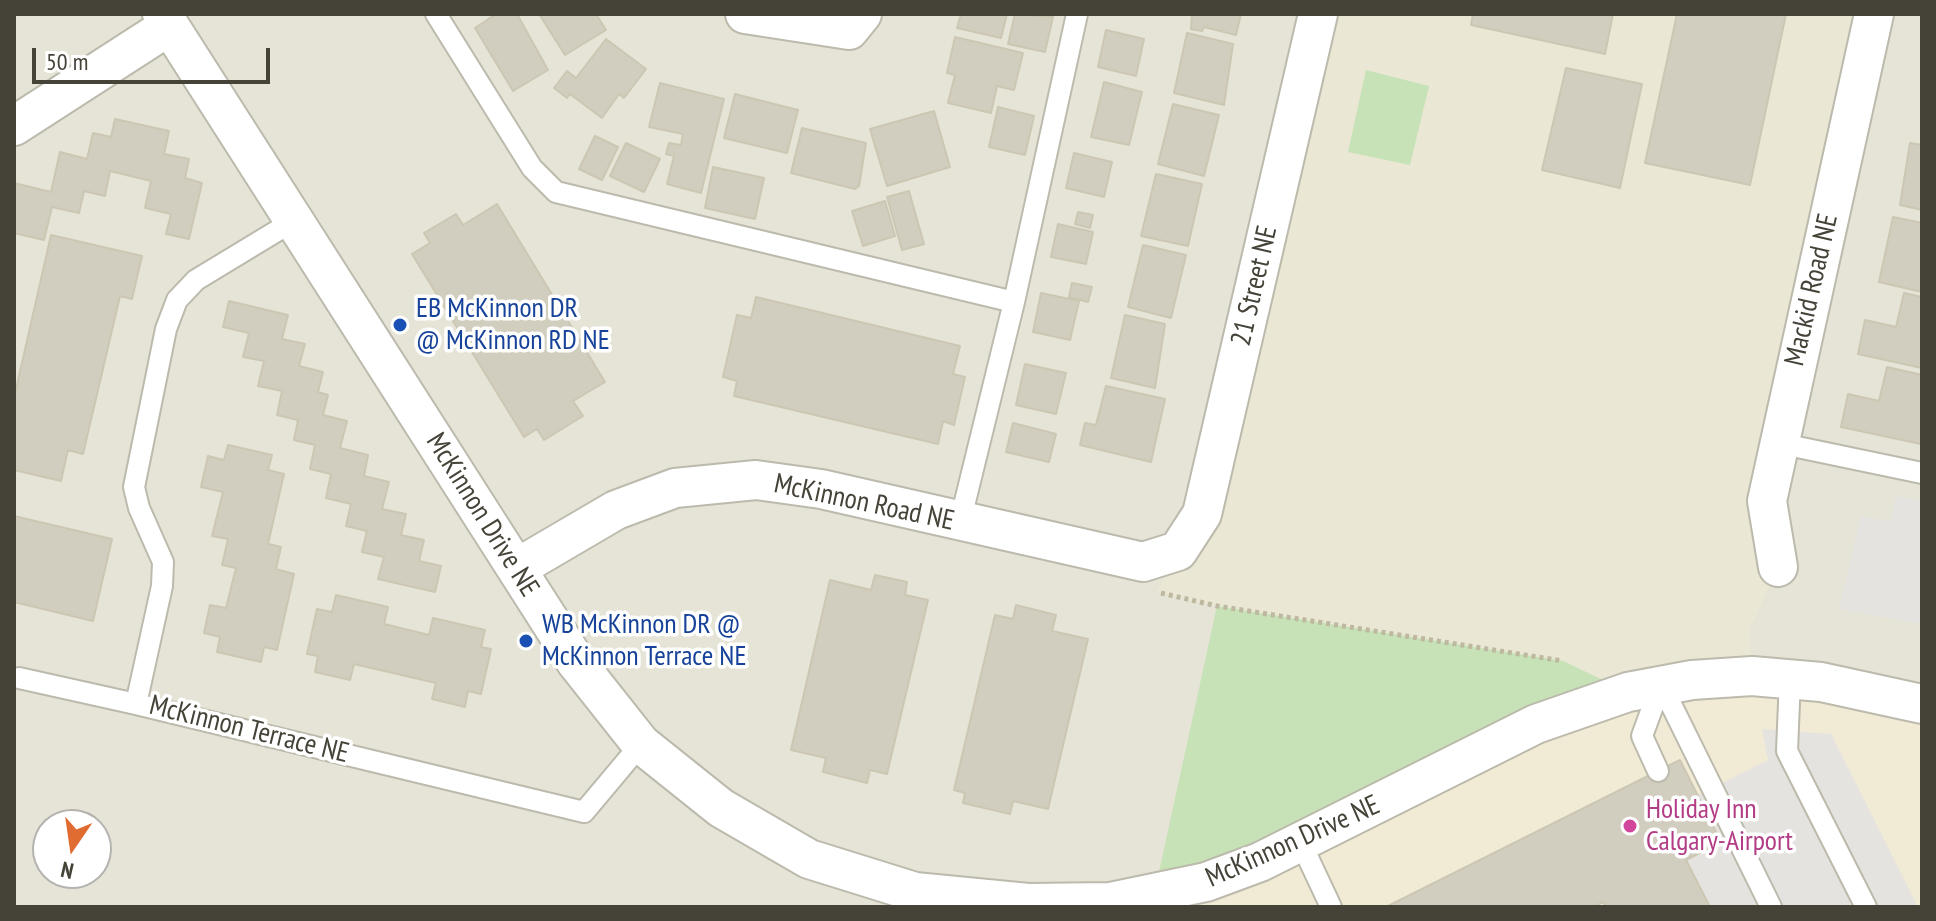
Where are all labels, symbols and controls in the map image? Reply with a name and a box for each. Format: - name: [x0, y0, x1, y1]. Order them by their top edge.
- scale bar: [36, 32, 274, 82]
- text: 50 m: [46, 46, 88, 77]
- street label: Mackid Road NE: [1778, 211, 1846, 369]
- street label: 21 Street NE: [1225, 223, 1285, 349]
- place label: EB McKinnon DR @ McKinnon RD NE: [416, 292, 610, 358]
- marker: EB McKinnon DR @ McKinnon RD NE: [391, 316, 409, 334]
- street label: McKinnon Drive NE: [418, 427, 546, 603]
- street label: McKinnon Road NE: [771, 468, 957, 538]
- place label: WB McKinnon DR @ McKinnon Terrace NE: [542, 608, 746, 674]
- marker: WB McKinnon DR @ McKinnon Terrace NE: [517, 632, 535, 650]
- street label: McKinnon Terrace NE: [146, 689, 352, 771]
- street label: McKinnon Drive NE: [1201, 789, 1385, 895]
- place label: Holiday Inn Calgary-Airport: [1646, 793, 1793, 859]
- north arrow: [32, 809, 112, 889]
- marker: Holiday Inn Calgary-Airport: [1621, 817, 1639, 835]
- text: N: [58, 855, 76, 885]

